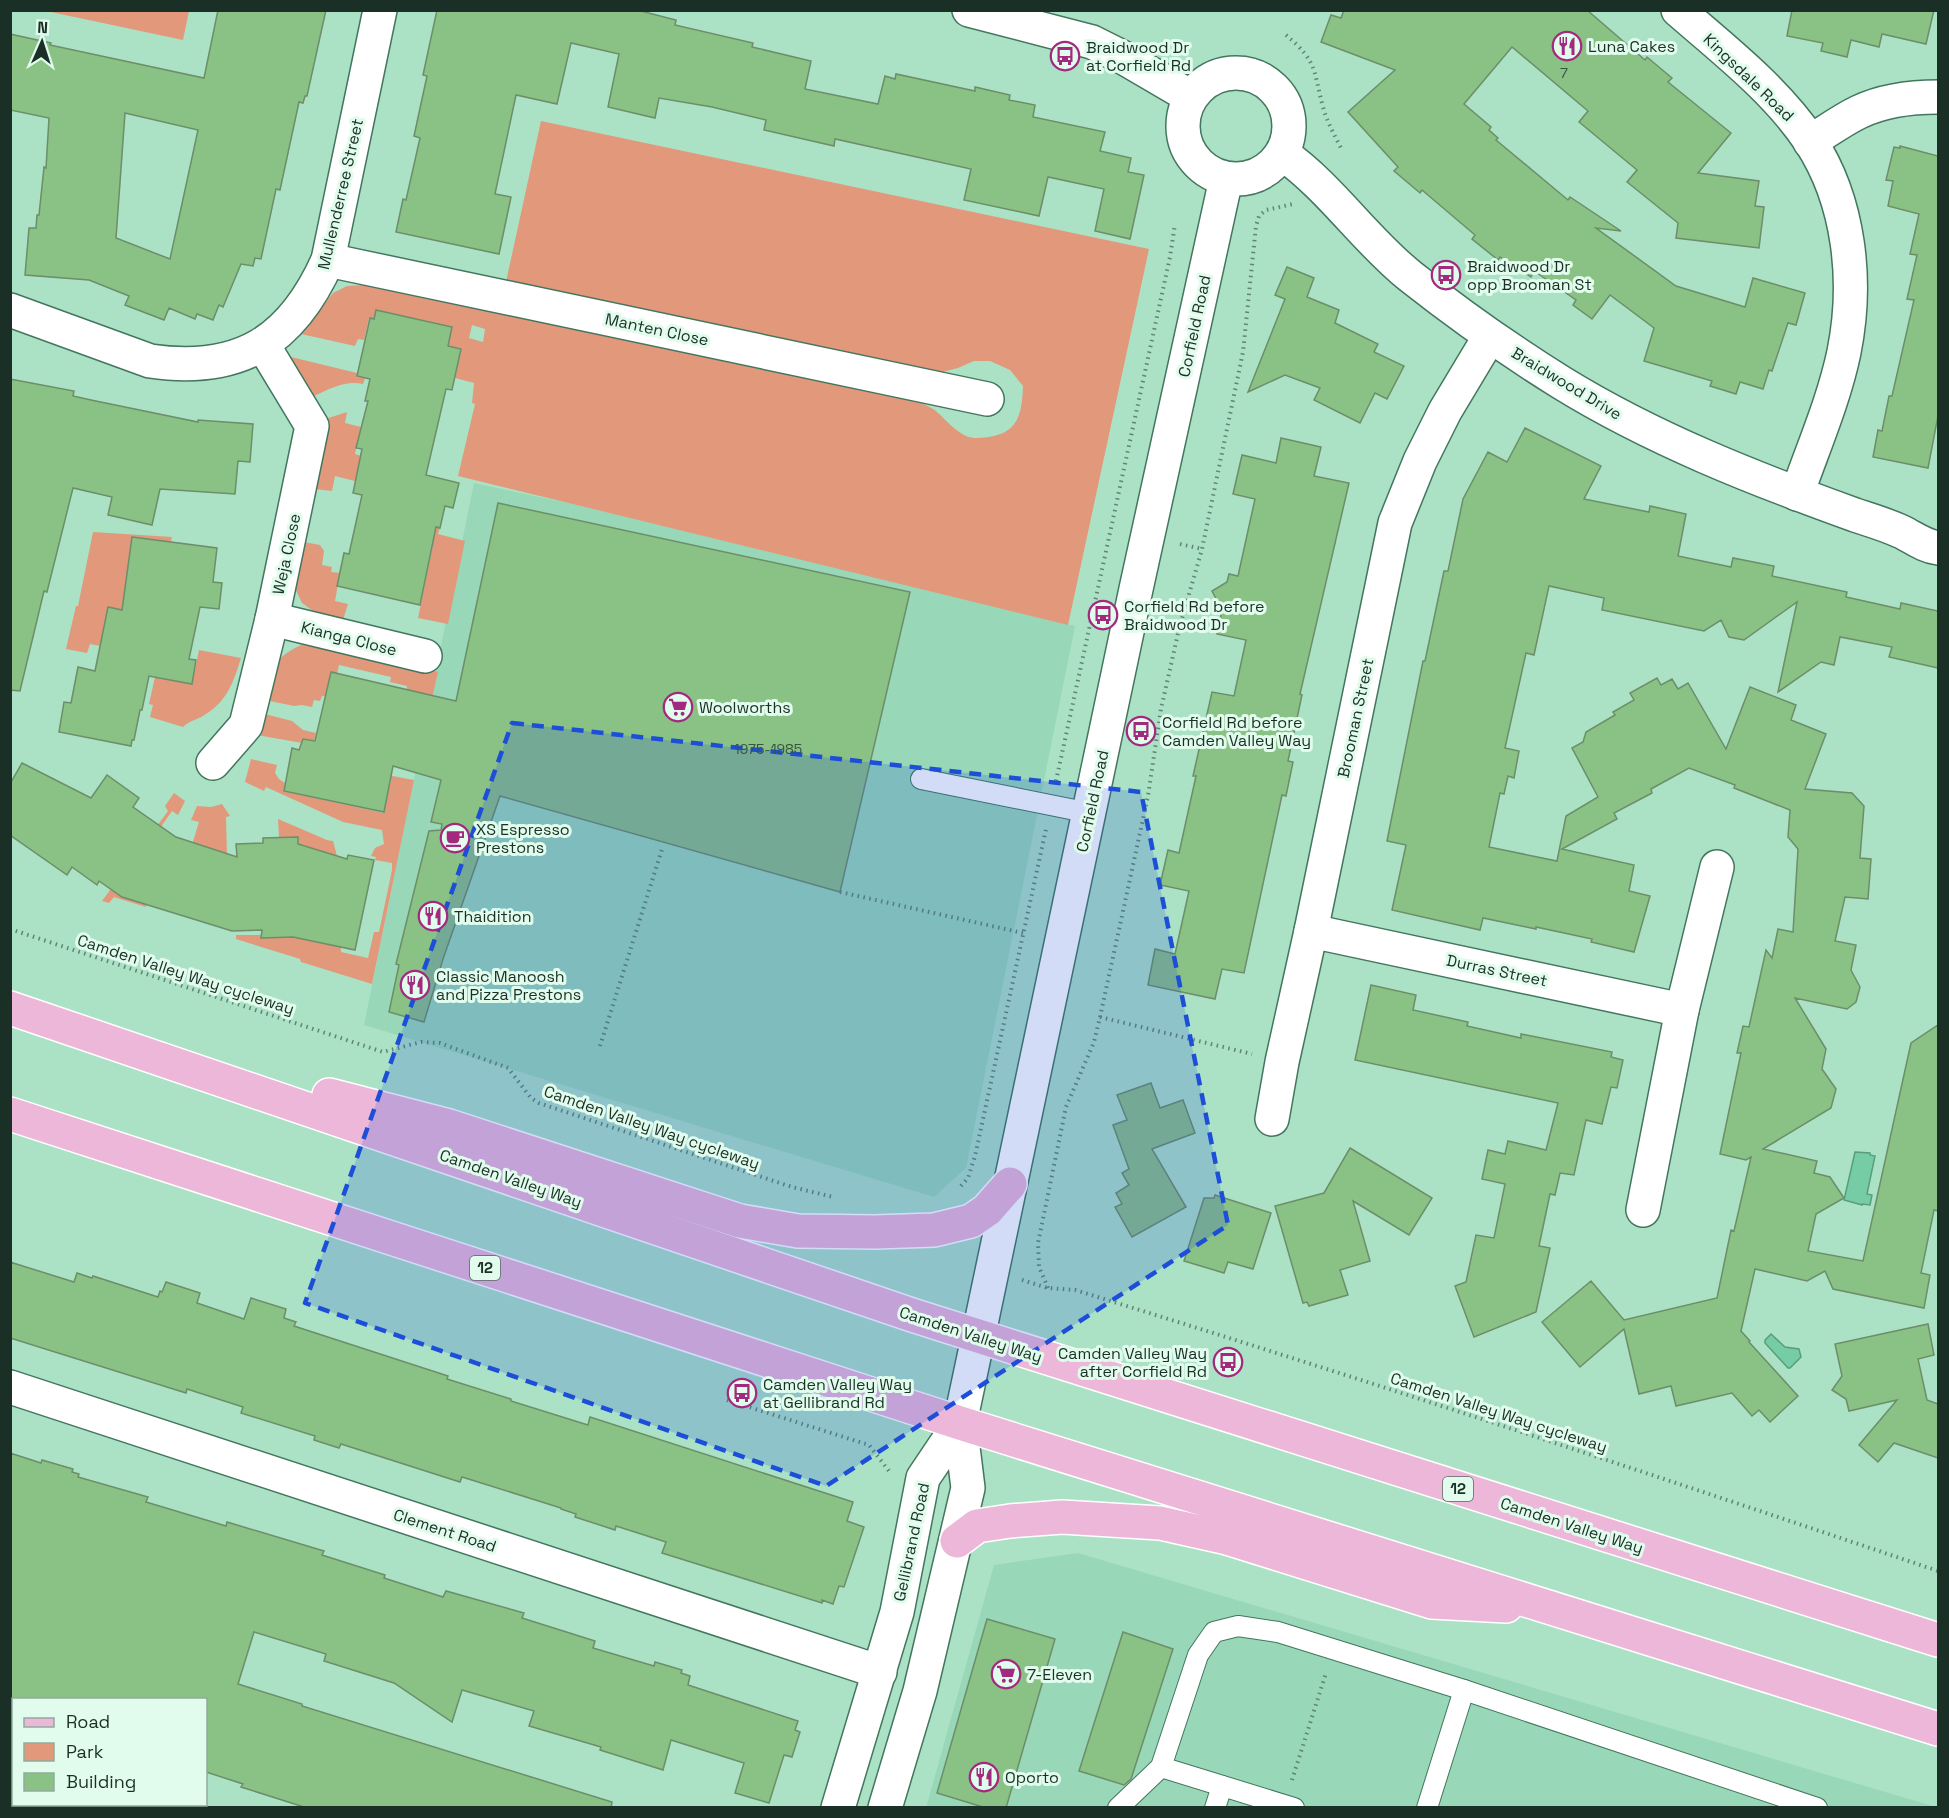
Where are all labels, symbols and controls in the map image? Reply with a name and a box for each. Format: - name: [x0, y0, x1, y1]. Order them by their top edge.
- north arrow: [12, 12, 72, 72]
- text: N: [37, 17, 49, 38]
- street label: Kingsdale Road: [1699, 29, 1799, 126]
- restaurant icon: Luna Cakes: [1551, 30, 1583, 62]
- place label: Luna Cakes: [1588, 36, 1675, 57]
- place label: Braidwood Dr at Corfield Rd: [1086, 37, 1191, 76]
- bus stop icon: Braidwood Dr at Corfield Rd: [1049, 40, 1081, 72]
- house number: 7: [1560, 64, 1568, 82]
- street label: Mullenderree Street: [313, 117, 368, 272]
- place label: Braidwood Dr opp Brooman St: [1467, 256, 1592, 295]
- bus stop icon: Braidwood Dr opp Brooman St: [1430, 259, 1462, 291]
- street label: Corfield Road: [1173, 273, 1216, 379]
- street label: Manten Close: [603, 308, 710, 351]
- street label: Braidwood Drive: [1508, 342, 1626, 425]
- street label: Weja Close: [268, 512, 305, 597]
- place label: Corfield Rd before Braidwood Dr: [1124, 596, 1264, 635]
- bus stop icon: Corfield Rd before Braidwood Dr: [1087, 599, 1119, 631]
- street label: Kianga Close: [299, 616, 399, 661]
- street label: Brooman Street: [1333, 656, 1378, 780]
- supermarket icon: Woolworths: [662, 691, 694, 723]
- place label: Woolworths: [699, 697, 791, 718]
- place label: Corfield Rd before Camden Valley Way: [1162, 712, 1311, 751]
- bus stop icon: Corfield Rd before Camden Valley Way: [1125, 715, 1157, 747]
- house number: 1975-1985: [734, 740, 802, 758]
- street label: Corfield Road: [1071, 748, 1114, 854]
- place label: XS Espresso Prestons: [476, 819, 570, 858]
- cafe icon: XS Espresso Prestons: [439, 822, 471, 854]
- restaurant icon: Thaidition: [417, 900, 449, 932]
- place label: Thaidition: [454, 906, 532, 927]
- street label: Camden Valley Way cycleway: [75, 929, 297, 1019]
- street label: Durras Street: [1444, 950, 1549, 991]
- place label: Classic Manoosh and Pizza Prestons: [436, 966, 581, 1005]
- restaurant icon: Classic Manoosh and Pizza Prestons: [399, 969, 431, 1001]
- street label: Camden Valley Way cycleway: [541, 1081, 762, 1174]
- street label: Camden Valley Way: [437, 1144, 585, 1213]
- road number: 12: [470, 1256, 500, 1280]
- street label: Camden Valley Way: [897, 1301, 1045, 1367]
- place label: Camden Valley Way after Corfield Rd: [1058, 1343, 1207, 1382]
- bus stop icon: Camden Valley Way after Corfield Rd: [1212, 1346, 1244, 1378]
- street label: Camden Valley Way cycleway: [1388, 1367, 1610, 1457]
- place label: Camden Valley Way at Gellibrand Rd: [763, 1374, 912, 1413]
- bus stop icon: Camden Valley Way at Gellibrand Rd: [726, 1377, 758, 1409]
- road number: 12: [1443, 1477, 1473, 1501]
- street label: Gellibrand Road: [889, 1481, 934, 1603]
- street label: Camden Valley Way: [1498, 1492, 1646, 1558]
- street label: Clement Road: [391, 1504, 499, 1557]
- supermarket icon: 7-Eleven: [990, 1658, 1022, 1690]
- place label: 7-Eleven: [1027, 1664, 1092, 1685]
- legend: [12, 1698, 207, 1806]
- text: Road: [66, 1710, 110, 1733]
- text: Park: [66, 1740, 104, 1763]
- restaurant icon: Oporto: [968, 1761, 1000, 1793]
- place label: Oporto: [1005, 1767, 1059, 1788]
- text: Building: [66, 1770, 136, 1793]

